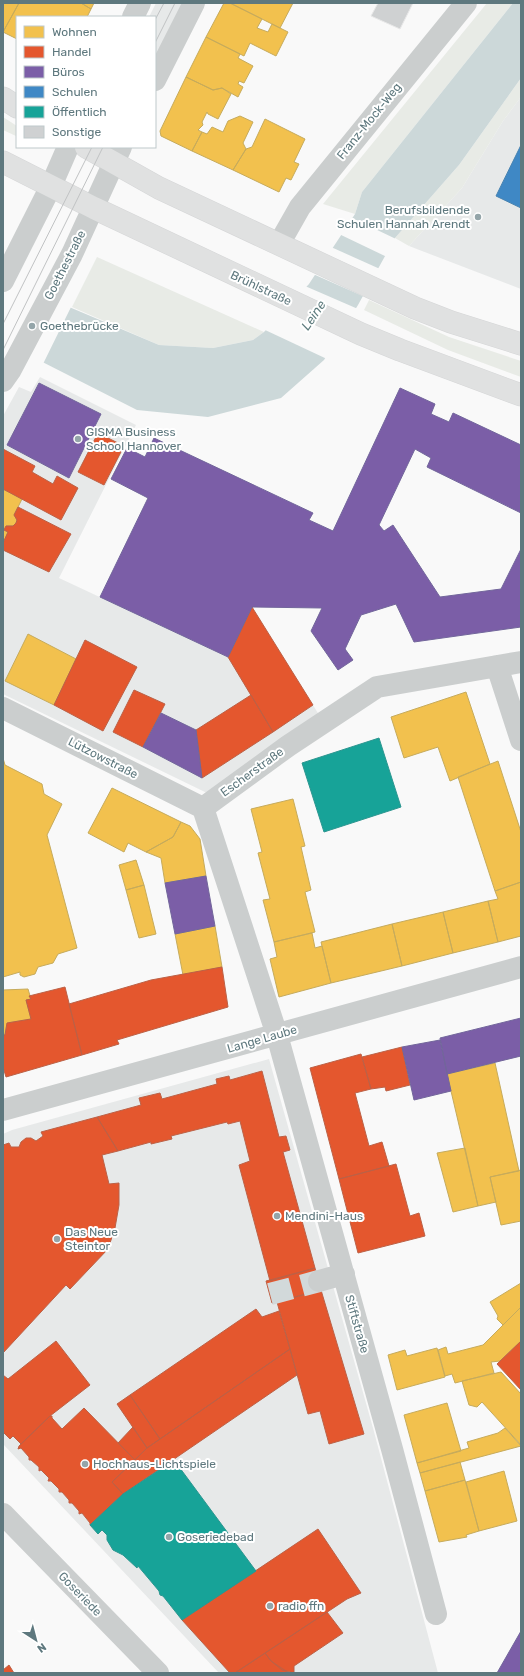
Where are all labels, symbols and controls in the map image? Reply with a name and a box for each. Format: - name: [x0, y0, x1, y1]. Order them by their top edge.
- legend: [16, 16, 156, 148]
- text: Wohnen: [52, 25, 97, 39]
- text: Handel: [52, 45, 91, 59]
- text: Büros: [52, 65, 85, 79]
- street label: Franz-Mock-Weg: [334, 80, 404, 162]
- text: Schulen: [52, 85, 98, 99]
- text: Öffentlich: [52, 105, 107, 119]
- text: Sonstige: [52, 125, 101, 139]
- place label: Berufsbildende Schulen Hannah Arendt: [337, 203, 470, 231]
- marker: Berufsbildende Schulen Hannah Arendt: [473, 212, 483, 222]
- street label: Goethestraße: [41, 228, 89, 302]
- street label: Brühlstraße: [228, 268, 294, 308]
- water label: Leine: [298, 298, 329, 333]
- place label: Goethebrücke: [40, 319, 119, 333]
- marker: Goethebrücke: [27, 321, 37, 331]
- place label: GISMA Business School Hannover: [86, 425, 182, 453]
- marker: GISMA Business School Hannover: [73, 434, 83, 444]
- street label: Lützowstraße: [66, 734, 140, 782]
- street label: Escherstraße: [218, 744, 286, 799]
- street label: Lange Laube: [225, 1022, 299, 1056]
- place label: Mendini-Haus: [285, 1209, 363, 1223]
- marker: Mendini-Haus: [272, 1211, 282, 1221]
- place label: Das Neue Steintor: [65, 1225, 118, 1253]
- marker: Das Neue Steintor: [52, 1234, 62, 1244]
- street label: Stiftstraße: [342, 1293, 372, 1355]
- place label: Hochhaus-Lichtspiele: [93, 1457, 216, 1471]
- marker: Hochhaus-Lichtspiele: [80, 1459, 90, 1469]
- place label: Goseriedebad: [177, 1530, 254, 1544]
- marker: Goseriedebad: [164, 1532, 174, 1542]
- street label: Goseriede: [56, 1569, 105, 1619]
- place label: radio ffn: [278, 1599, 324, 1613]
- marker: radio ffn: [265, 1601, 275, 1611]
- north arrow: [16, 1620, 56, 1660]
- text: N: [34, 1640, 49, 1655]

